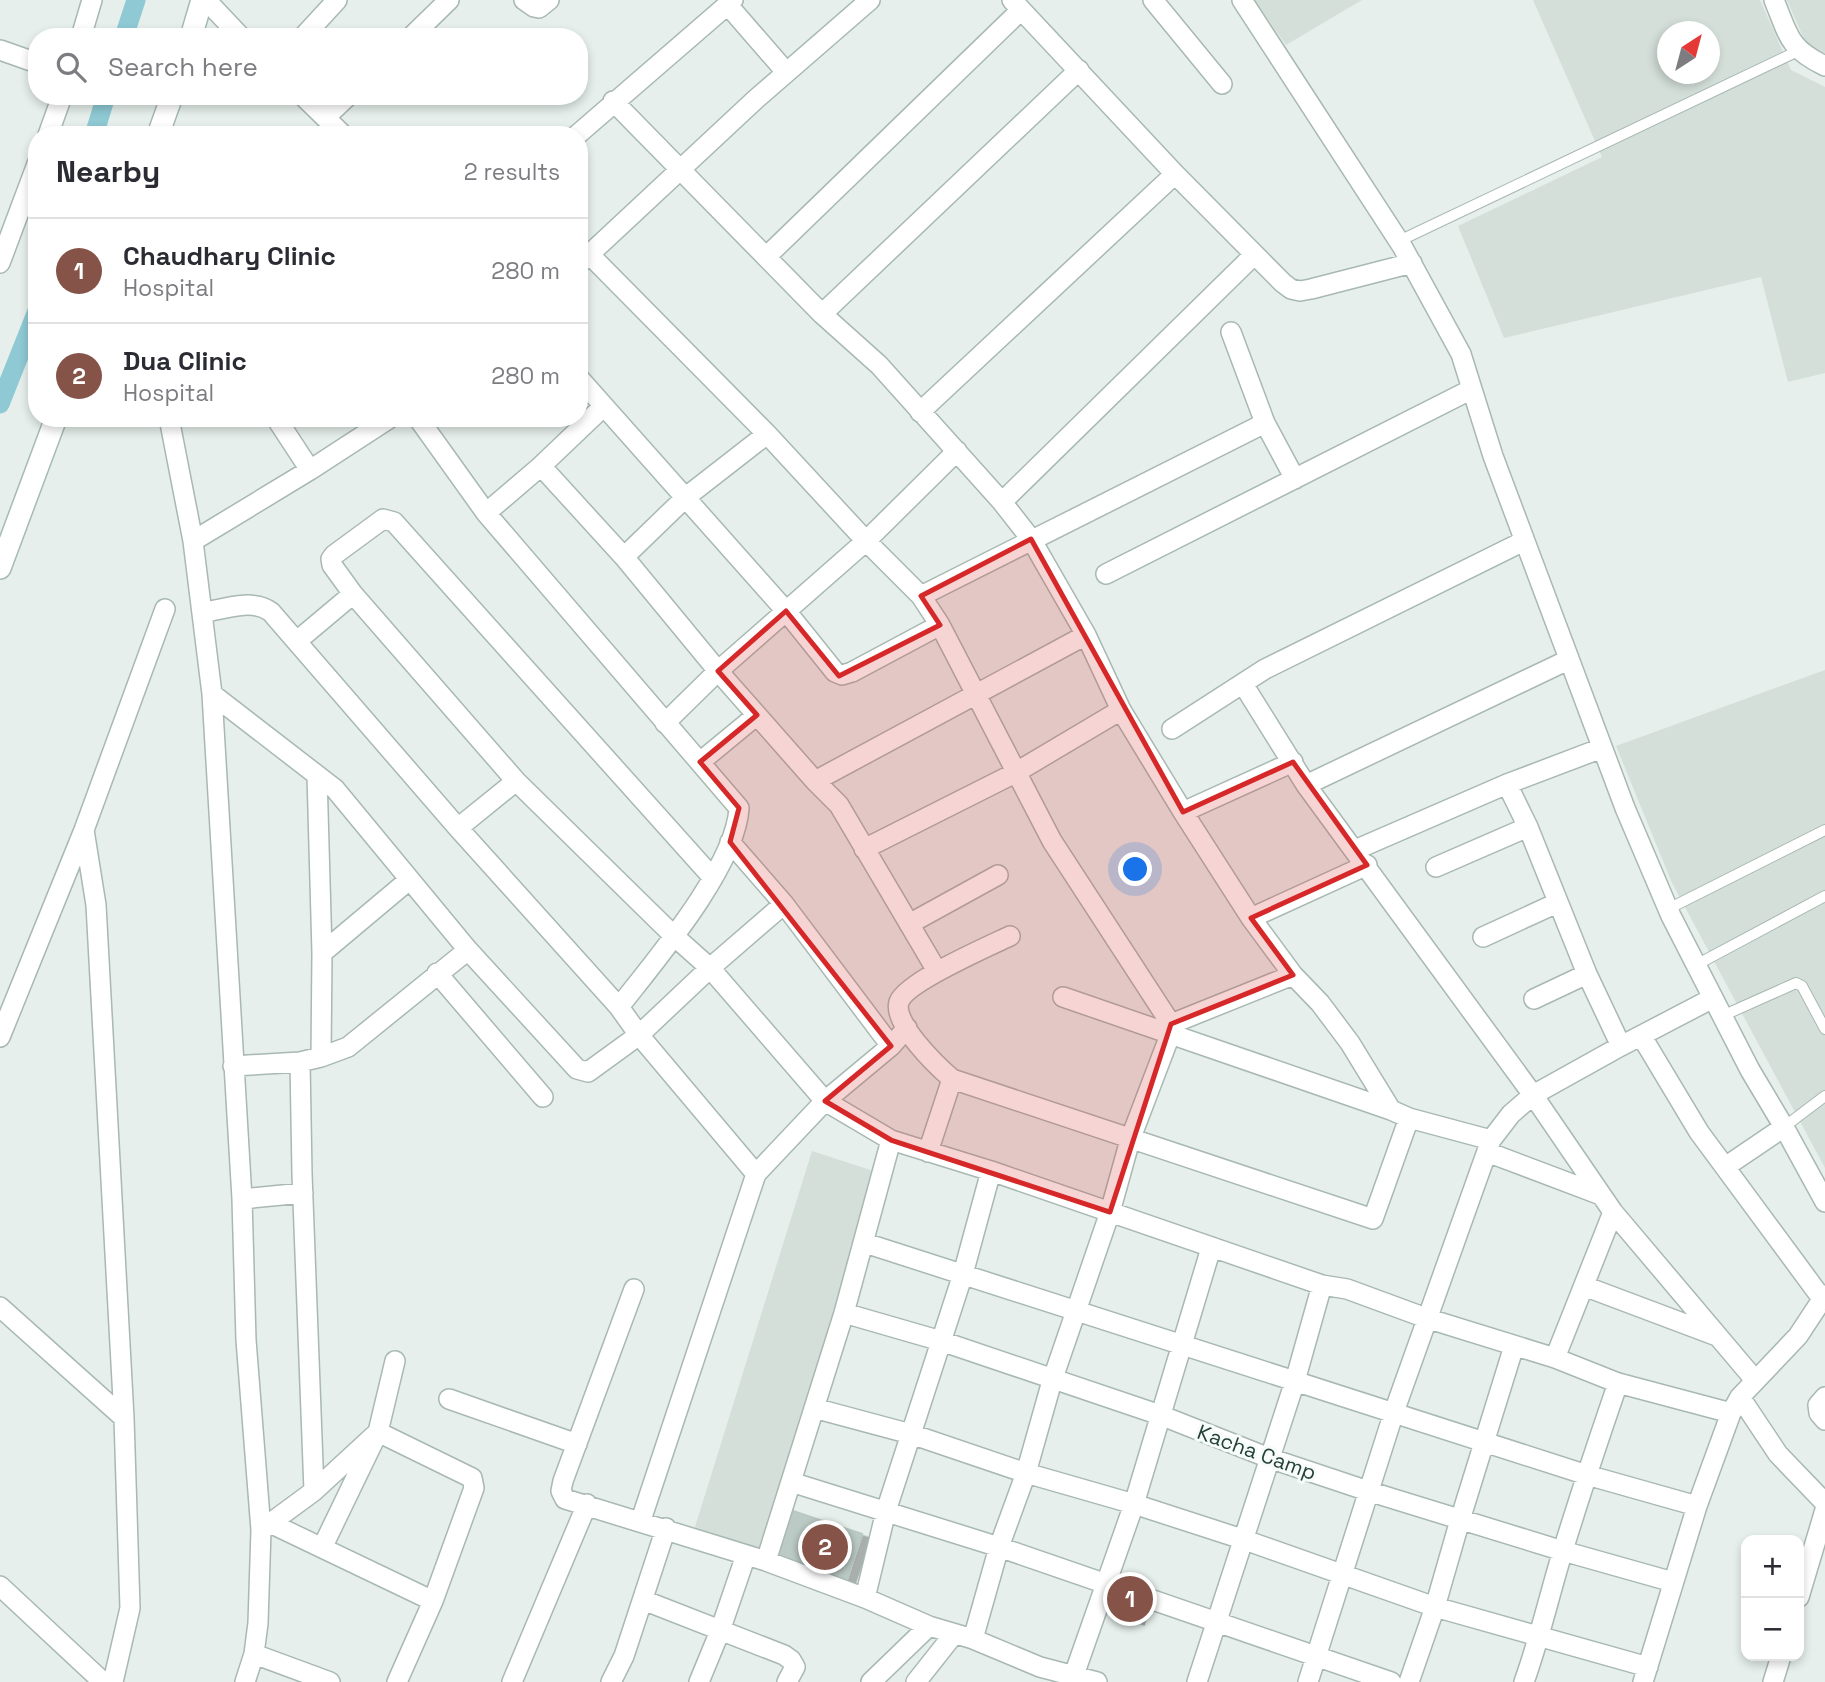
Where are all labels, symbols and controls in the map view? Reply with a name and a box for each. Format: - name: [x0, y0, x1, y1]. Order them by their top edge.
- north arrow: [1657, 21, 1720, 84]
- search box: [28, 28, 588, 105]
- icon: search: [52, 48, 90, 86]
- text: Search here: [108, 50, 258, 84]
- text: Nearby: [56, 152, 160, 191]
- text: 2 results: [464, 157, 560, 187]
- text: Chaudhary Clinic: [123, 239, 336, 273]
- text: 1: [74, 256, 84, 286]
- text: 280 m: [491, 256, 560, 286]
- text: Hospital: [123, 273, 214, 303]
- text: Dua Clinic: [123, 344, 247, 378]
- text: 2: [72, 361, 86, 391]
- text: 280 m: [491, 361, 560, 391]
- text: Hospital: [123, 378, 214, 408]
- your location: [1118, 852, 1152, 886]
- street label: Kacha Camp: [1194, 1418, 1320, 1486]
- pin: 2: [802, 1521, 848, 1573]
- map controls: [1741, 1535, 1804, 1661]
- button: +: [1741, 1535, 1804, 1598]
- pin: 1: [1107, 1573, 1153, 1625]
- button: −: [1741, 1598, 1804, 1661]

